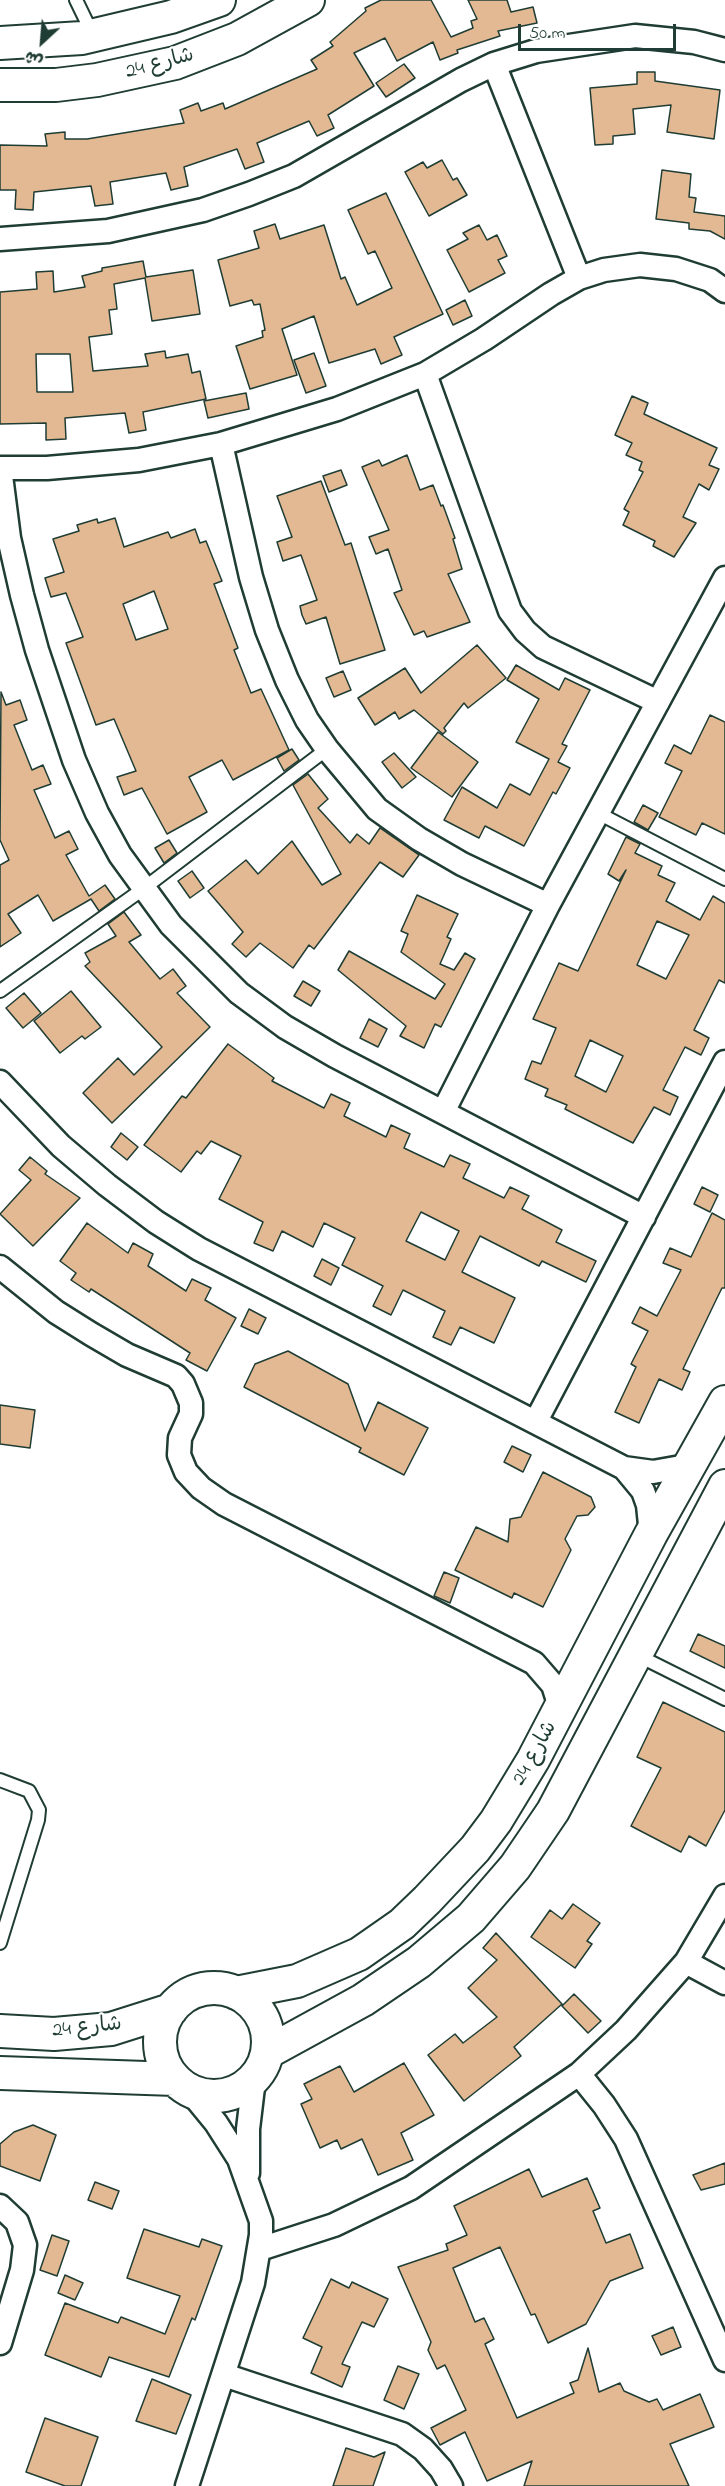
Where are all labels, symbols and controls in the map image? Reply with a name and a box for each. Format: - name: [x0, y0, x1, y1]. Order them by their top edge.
- north arrow: [12, 12, 72, 72]
- scale bar: [521, 12, 678, 50]
- text: 50 m: [529, 21, 566, 47]
- text: ش: [21, 44, 47, 73]
- street label: شارع 24: [123, 44, 197, 86]
- street label: شارع 24: [508, 1717, 564, 1791]
- street label: شارع 24: [51, 2013, 123, 2045]

